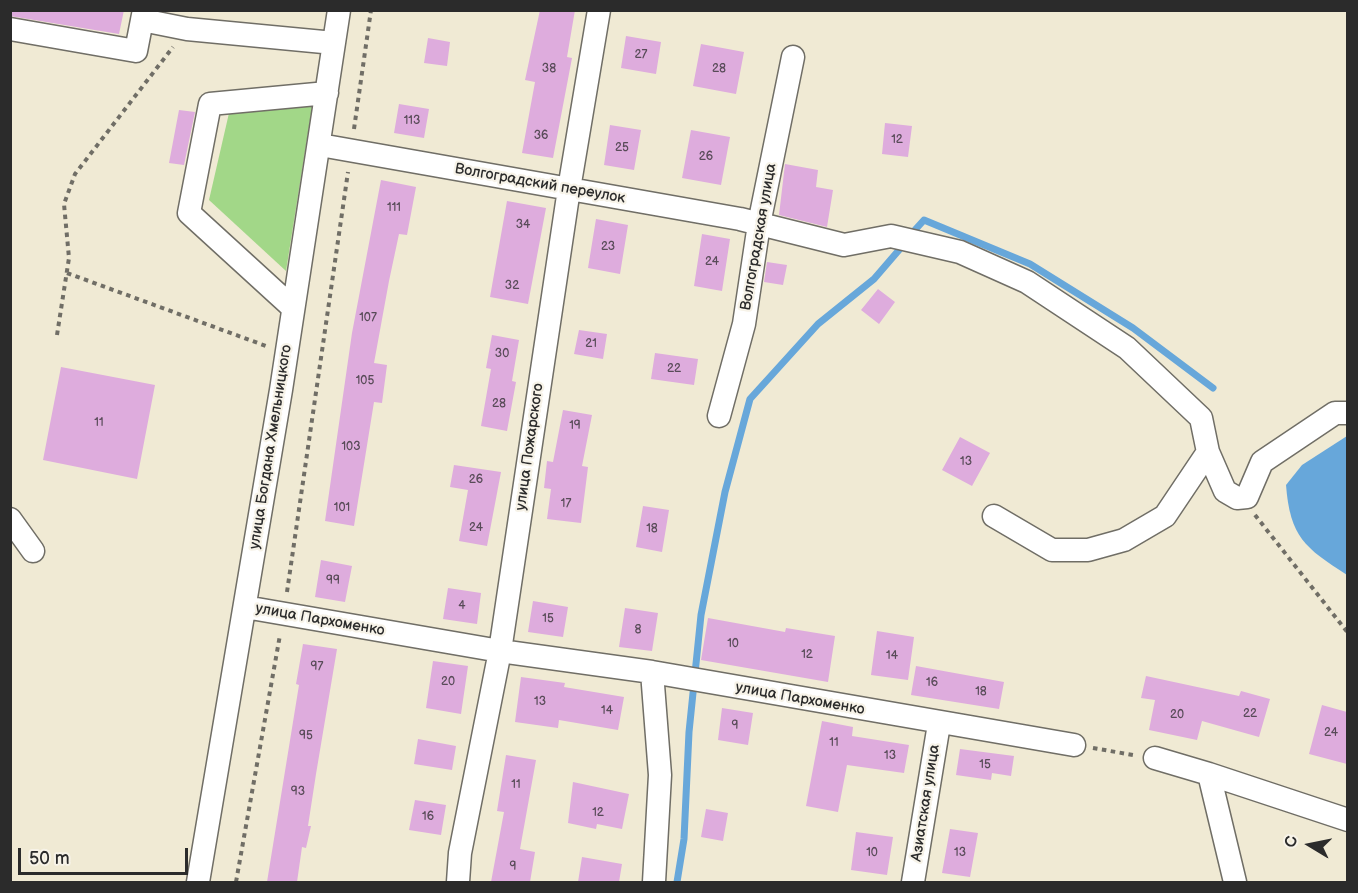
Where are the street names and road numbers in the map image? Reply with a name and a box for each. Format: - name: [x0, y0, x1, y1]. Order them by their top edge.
- street label: Волгоградский переулок: [453, 160, 627, 208]
- street label: Волгоградская улица: [737, 162, 781, 312]
- street label: улица Богдана Хмельницкого: [246, 343, 296, 551]
- street label: улица Пожарского: [512, 382, 548, 512]
- street label: улица Пархоменко: [254, 600, 386, 640]
- street label: улица Пархоменко: [734, 679, 866, 719]
- street label: Азиатская улица: [908, 743, 944, 863]

